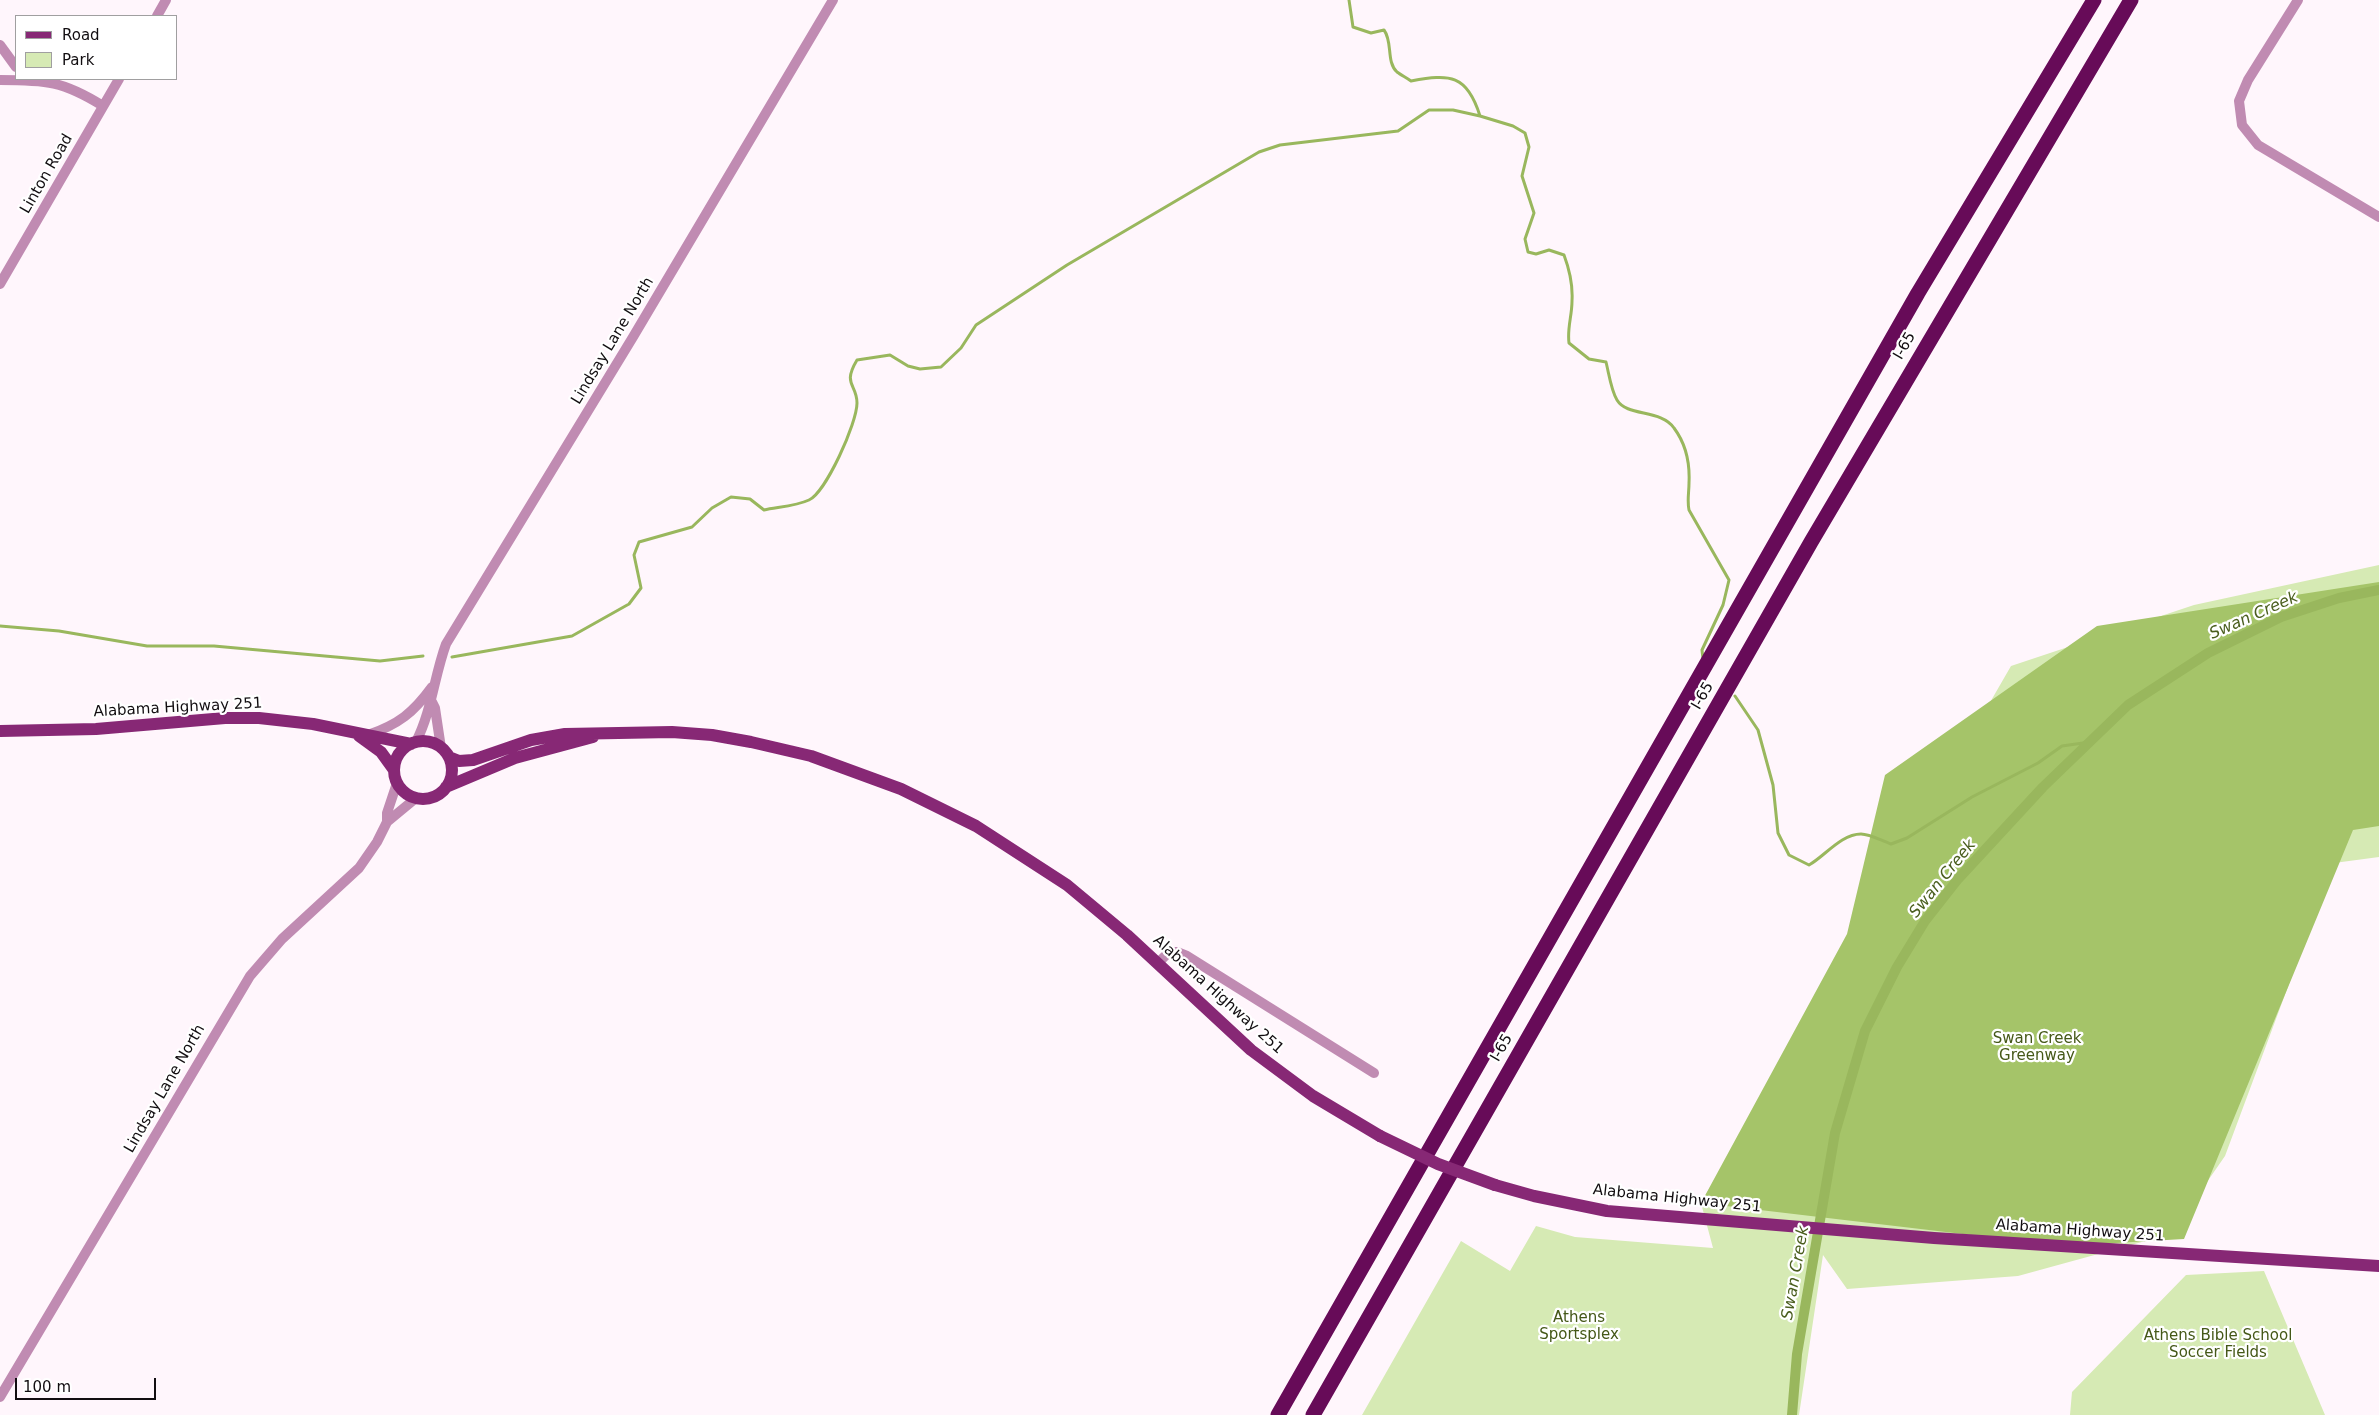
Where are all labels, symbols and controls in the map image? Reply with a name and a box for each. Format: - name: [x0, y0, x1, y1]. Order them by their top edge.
- legend: [15, 15, 178, 80]
- text: Road: [62, 26, 100, 44]
- text: Park: [62, 51, 94, 69]
- street label: Linton Road: [17, 131, 77, 217]
- street label: Lindsay Lane North: [568, 274, 658, 408]
- street label: I-65: [1890, 329, 1920, 363]
- water label: Swan Creek: [2207, 588, 2301, 644]
- street label: I-65: [1688, 679, 1718, 713]
- street label: Alabama Highway 251: [93, 695, 263, 721]
- water label: Swan Creek: [1906, 836, 1980, 922]
- street label: Alabama Highway 251: [1149, 932, 1287, 1058]
- street label: Lindsay Lane North: [121, 1022, 209, 1156]
- park label: Swan Creek Greenway: [1993, 1030, 2081, 1065]
- street label: I-65: [1487, 1031, 1517, 1065]
- street label: Alabama Highway 251: [1592, 1181, 1762, 1217]
- street label: Alabama Highway 251: [1995, 1216, 2165, 1246]
- water label: Swan Creek: [1778, 1225, 1814, 1321]
- park label: Athens Sportsplex: [1539, 1309, 1619, 1344]
- park label: Athens Bible School Soccer Fields: [2144, 1327, 2292, 1362]
- scale bar: [18, 1368, 159, 1400]
- text: 100 m: [23, 1378, 71, 1396]

